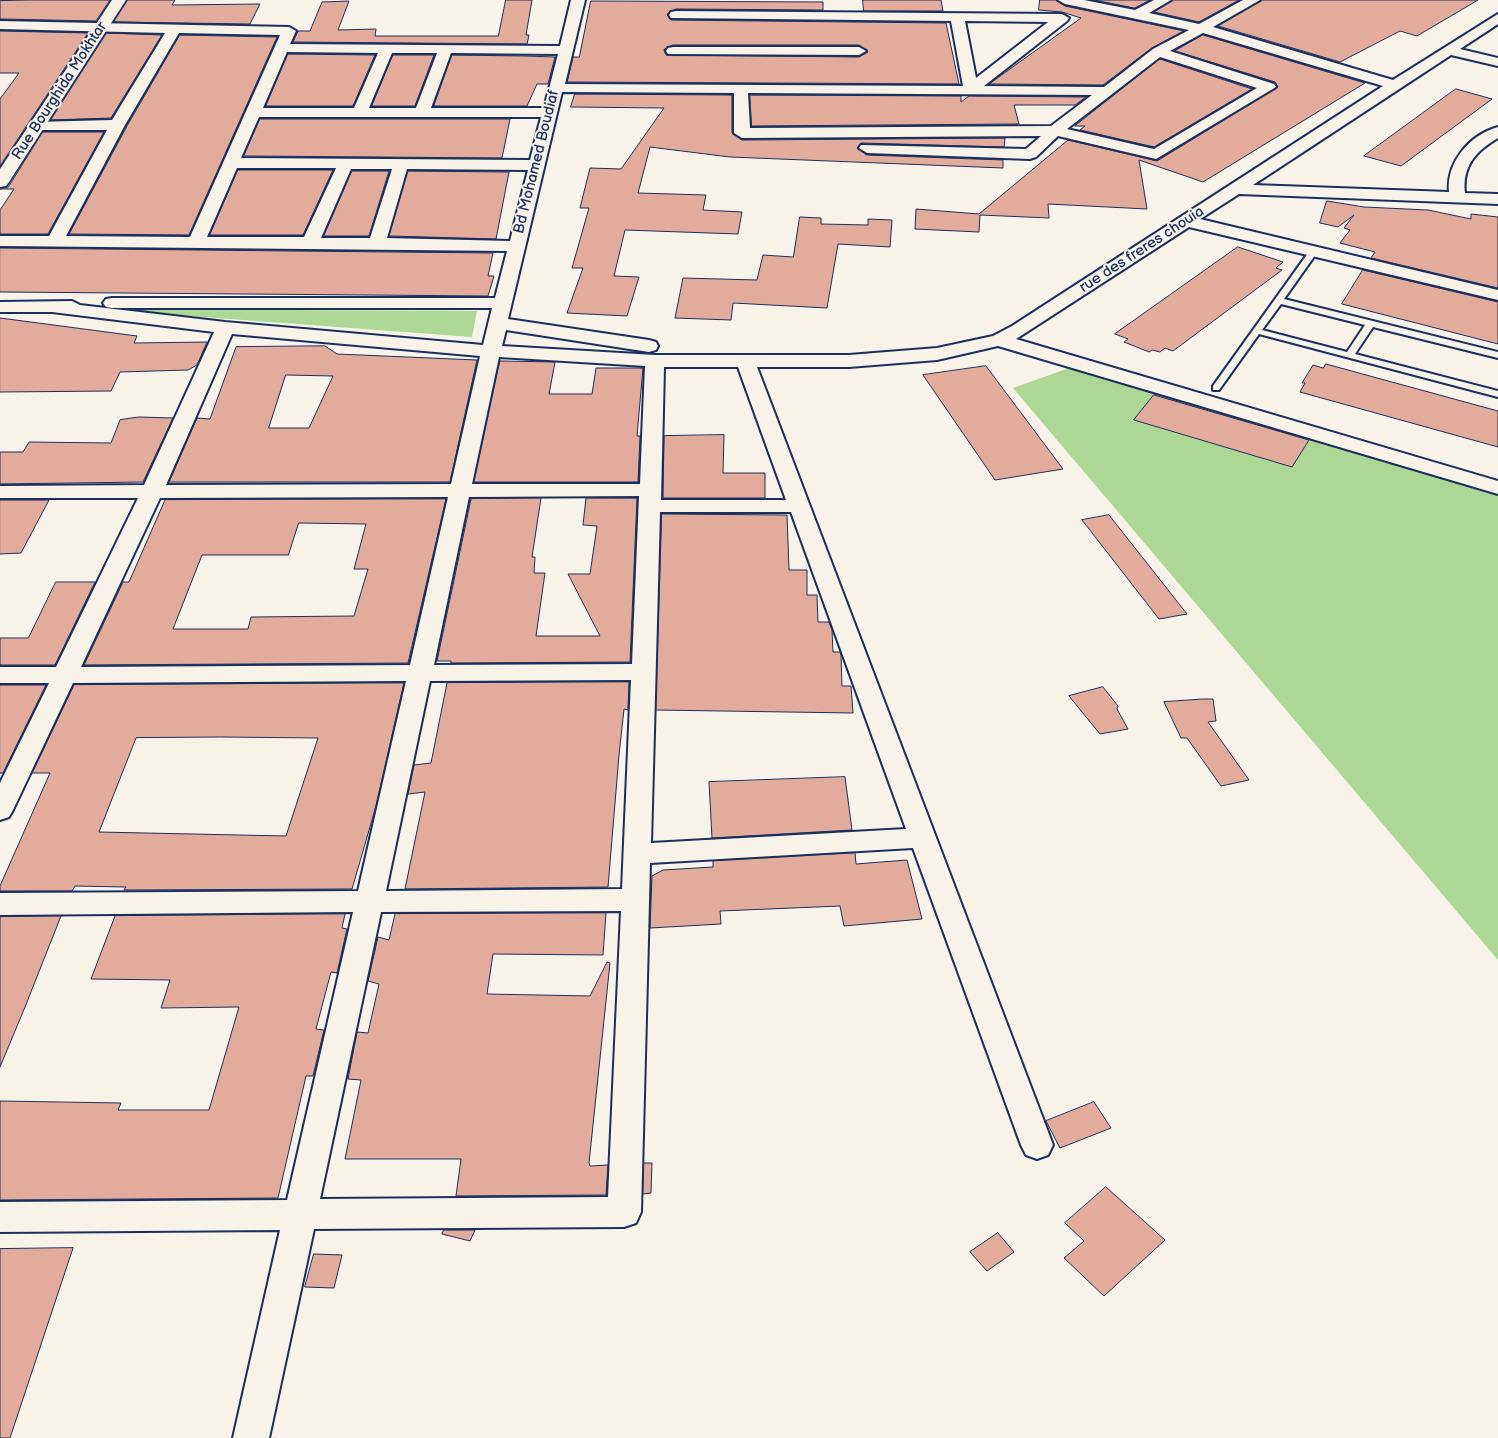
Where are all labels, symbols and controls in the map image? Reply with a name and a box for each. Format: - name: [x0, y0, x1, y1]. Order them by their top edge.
- street label: Rue Bourghida Mokhtar: [9, 19, 111, 163]
- street label: Bd Mohamed Boudiaf: [510, 88, 564, 236]
- street label: rue des freres chouia: [1076, 203, 1208, 297]

